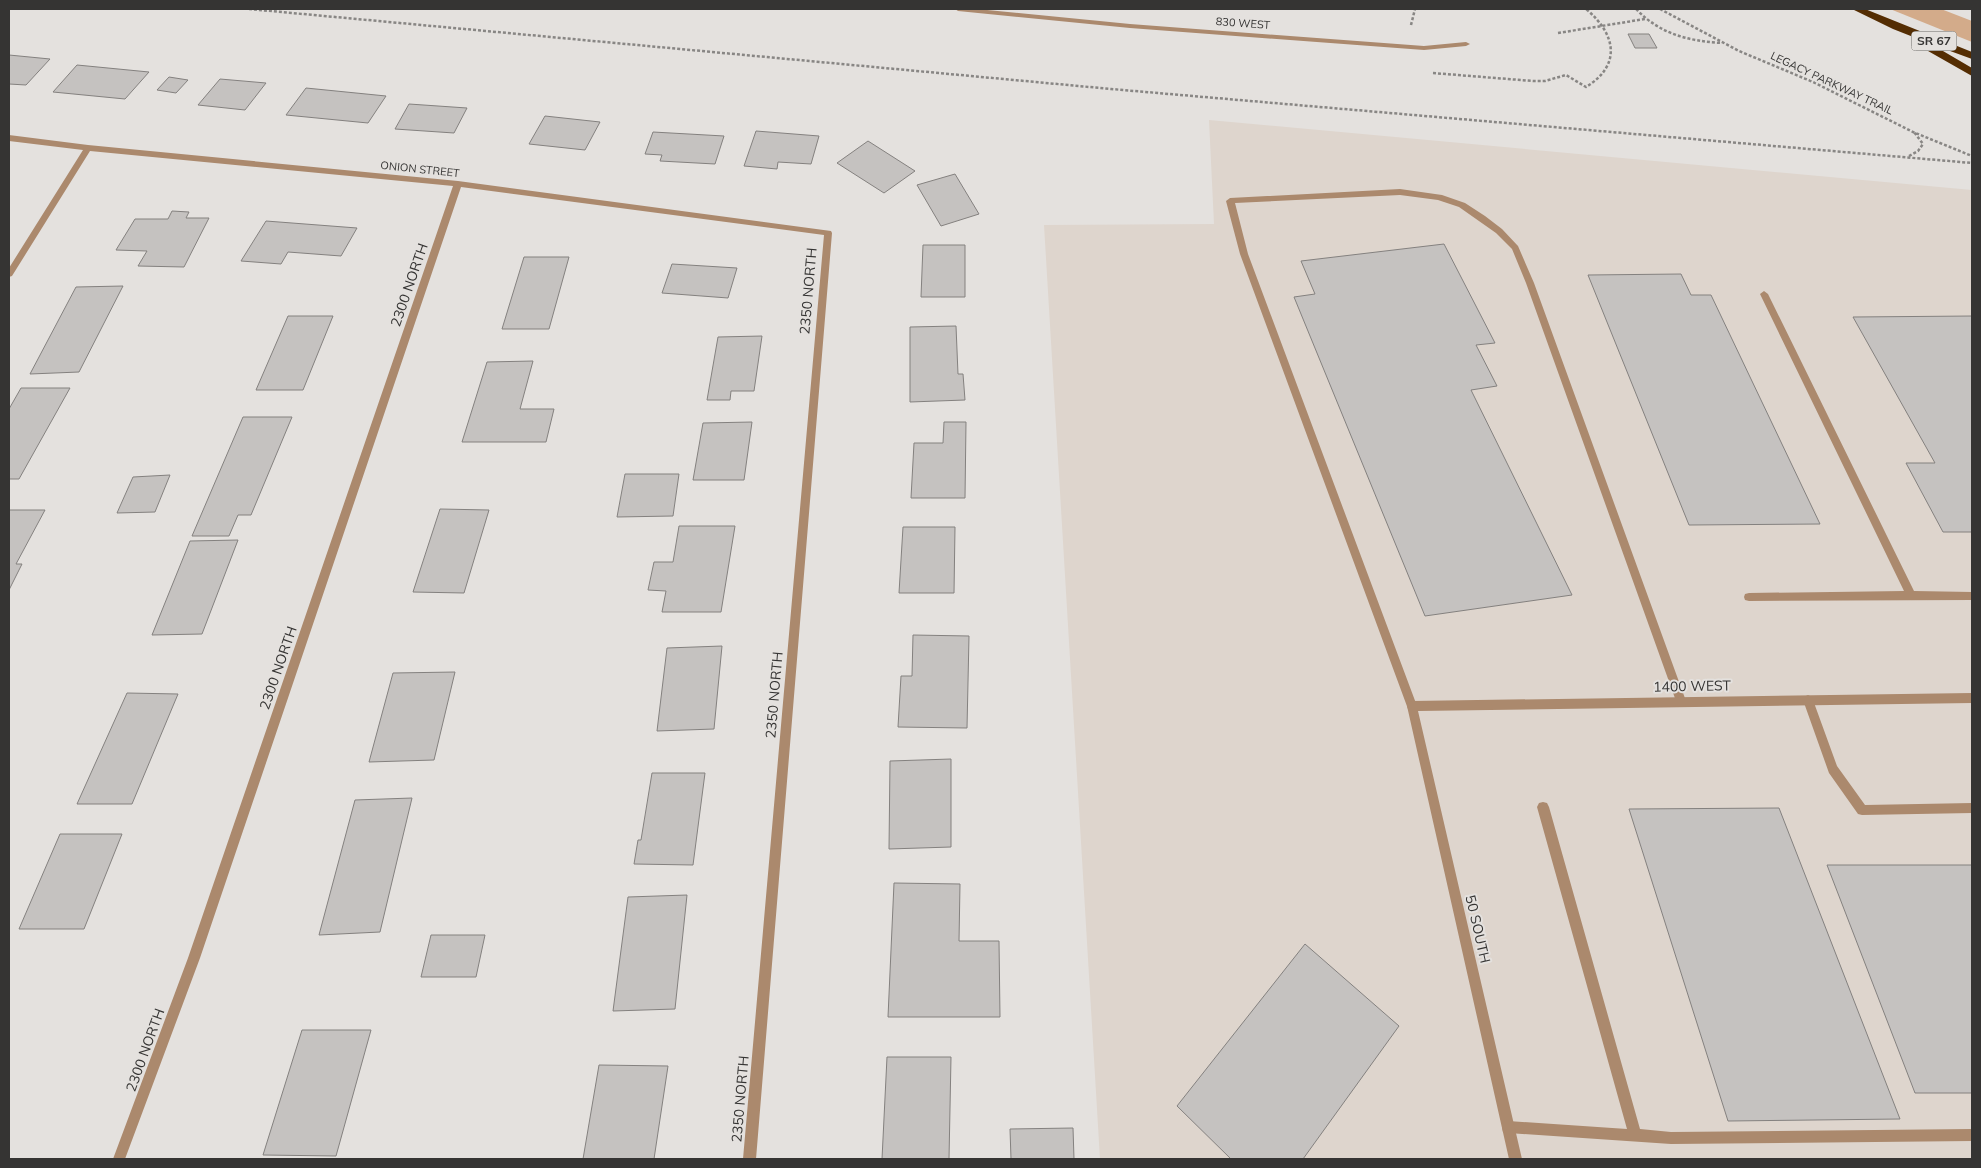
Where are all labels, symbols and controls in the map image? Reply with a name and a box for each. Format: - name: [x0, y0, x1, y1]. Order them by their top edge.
- street label: 830 WEST: [1215, 14, 1271, 32]
- road number: SR 67: [1912, 31, 1956, 50]
- street label: LEGACY PARKWAY TRAIL: [1768, 48, 1896, 118]
- street label: ONION STREET: [380, 158, 461, 180]
- street label: 2300 NORTH: [386, 241, 432, 329]
- street label: 2350 NORTH: [795, 247, 821, 335]
- street label: 2300 NORTH: [255, 624, 301, 712]
- street label: 2350 NORTH: [761, 651, 787, 739]
- street label: 1400 WEST: [1653, 676, 1732, 696]
- street label: 50 SOUTH: [1461, 893, 1495, 965]
- street label: 2300 NORTH: [122, 1006, 168, 1094]
- street label: 2350 NORTH: [727, 1055, 753, 1143]

